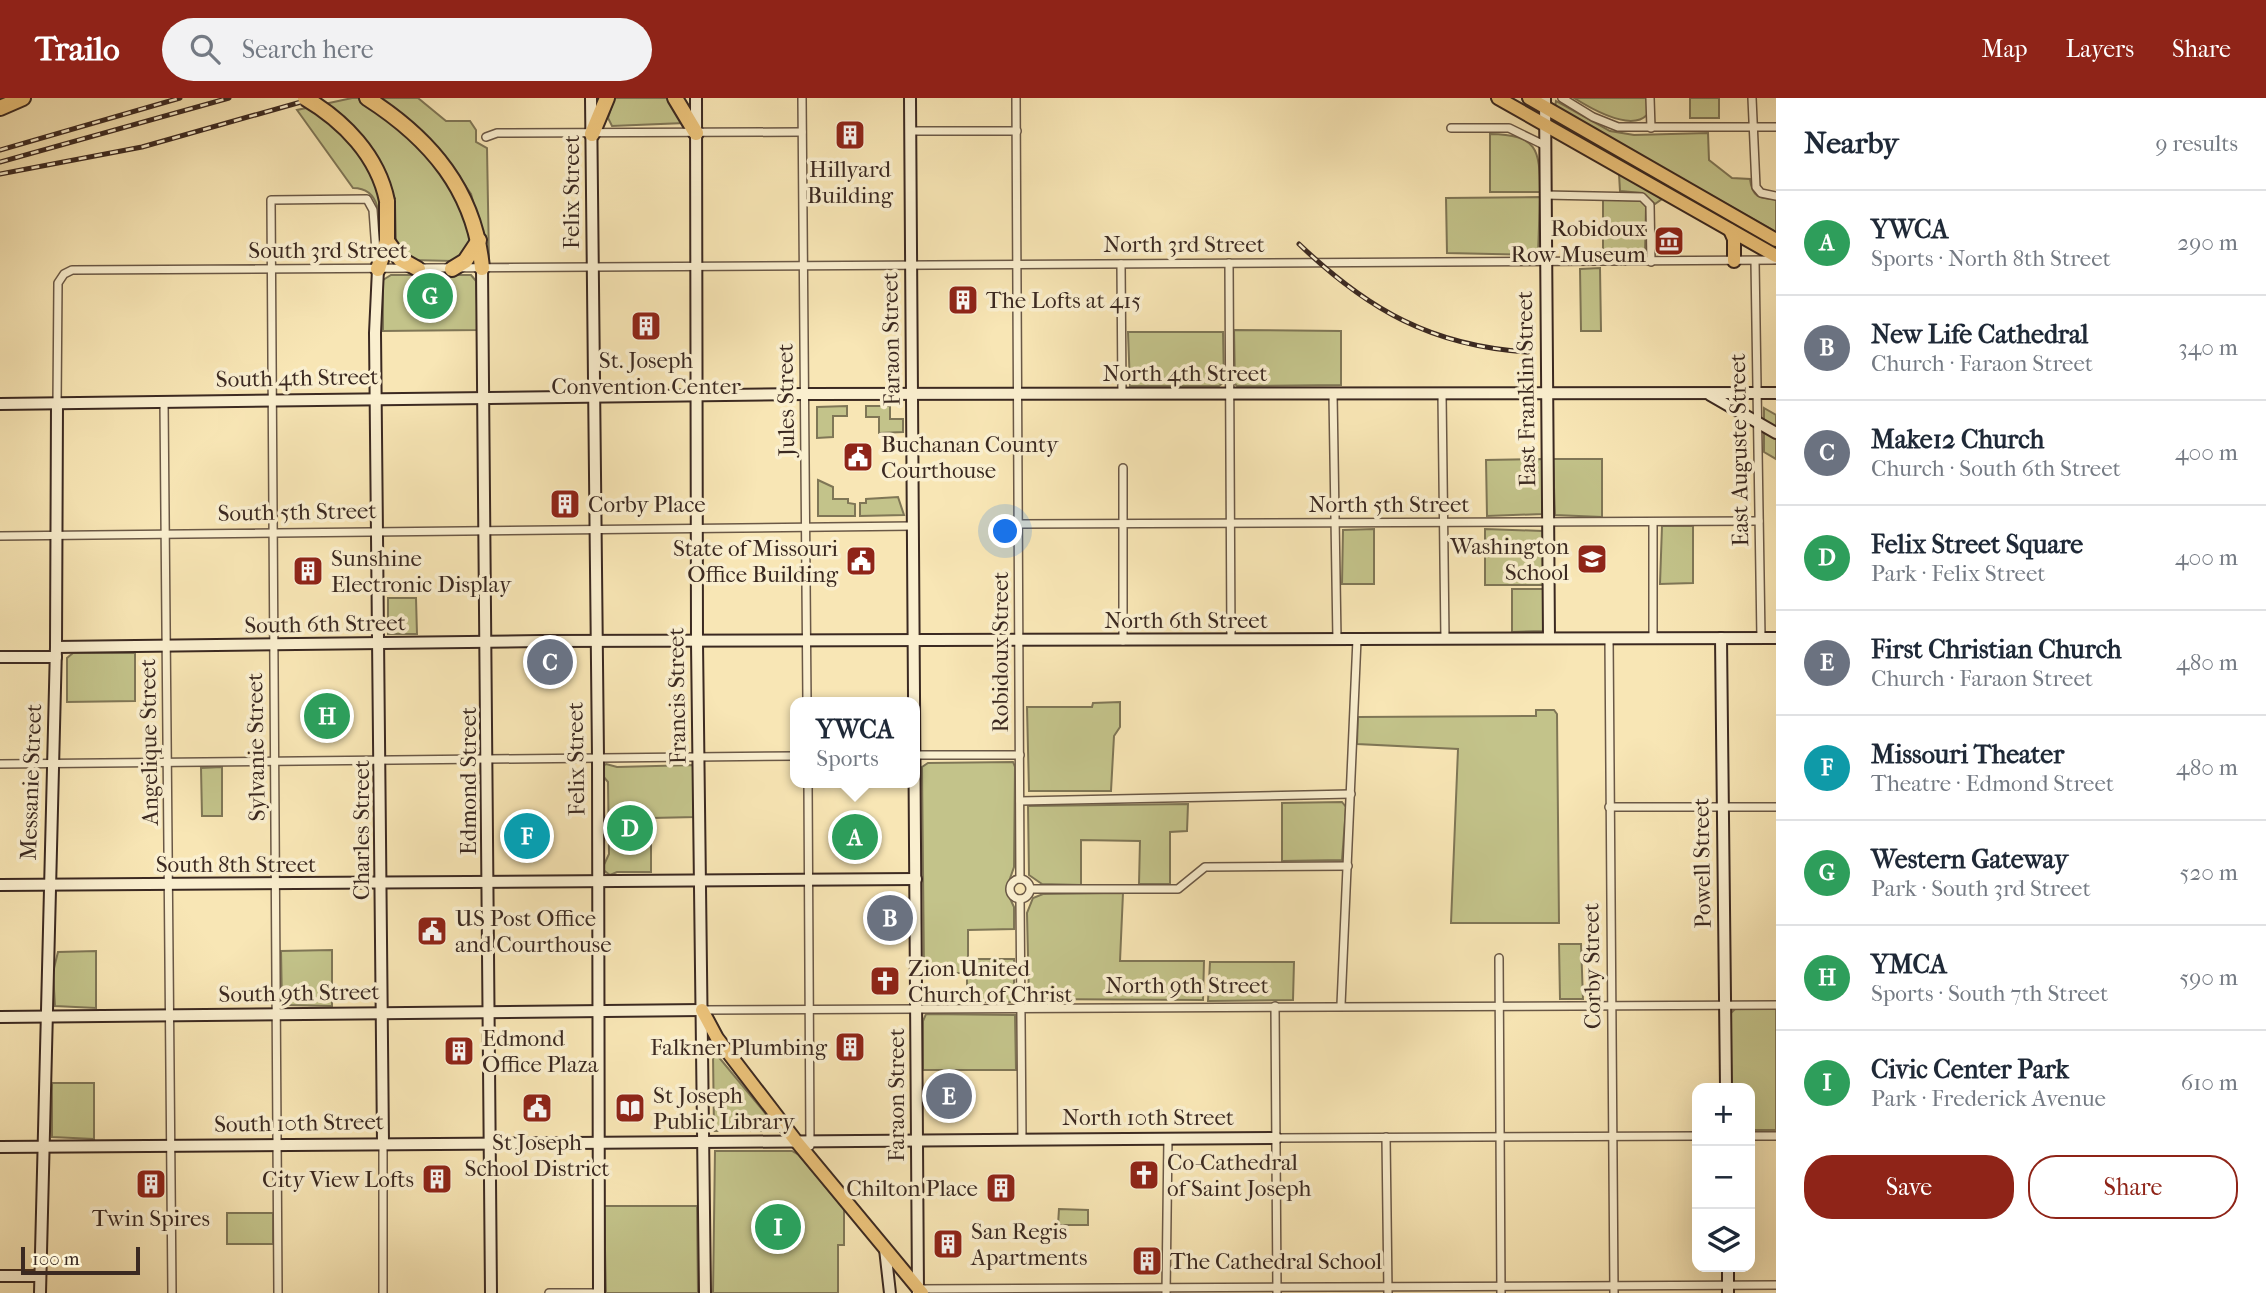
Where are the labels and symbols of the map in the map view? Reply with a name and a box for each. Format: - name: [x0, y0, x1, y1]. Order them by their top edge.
- building icon: Hillyard Building: [833, 118, 867, 152]
- street label: Felix Street: [558, 135, 585, 249]
- place label: Hillyard Building: [807, 156, 894, 209]
- place label: Robidoux Row Museum: [1511, 215, 1646, 268]
- museum icon: Robidoux Row Museum: [1652, 224, 1686, 258]
- street label: North 3rd Street: [1103, 231, 1265, 258]
- street label: South 3rd Street: [248, 237, 408, 264]
- pin: G: [407, 270, 453, 322]
- street label: Faraon Street: [876, 272, 906, 406]
- building icon: The Lofts at 415: [946, 283, 980, 317]
- place label: The Lofts at 415: [986, 287, 1141, 314]
- street label: East Franklin Street: [1511, 291, 1541, 487]
- building icon: St. Joseph Convention Center: [629, 309, 663, 343]
- street label: Jules Street: [772, 343, 801, 459]
- place label: St. Joseph Convention Center: [551, 347, 741, 400]
- street label: East Auguste Street: [1724, 353, 1754, 547]
- street label: North 4th Street: [1103, 360, 1267, 387]
- street label: South 4th Street: [215, 363, 379, 393]
- place label: Buchanan County Courthouse: [881, 431, 1059, 484]
- public building icon: Buchanan County Courthouse: [841, 440, 875, 474]
- building icon: Corby Place: [548, 487, 582, 521]
- place label: Corby Place: [588, 491, 706, 518]
- street label: North 5th Street: [1308, 491, 1470, 518]
- street label: South 5th Street: [217, 497, 377, 527]
- your location: [988, 514, 1022, 548]
- place label: Washington School: [1449, 533, 1570, 586]
- place label: State of Missouri Office Building: [673, 535, 839, 588]
- school or university icon: Washington School: [1575, 542, 1609, 576]
- public building icon: State of Missouri Office Building: [844, 544, 878, 578]
- place label: Sunshine Electronic Display: [331, 545, 512, 598]
- building icon: Sunshine Electronic Display: [291, 554, 325, 588]
- street label: Robidoux Street: [987, 571, 1014, 733]
- street label: North 6th Street: [1104, 607, 1268, 634]
- street label: South 6th Street: [244, 609, 406, 639]
- street label: Francis Street: [662, 627, 692, 765]
- pin: C: [527, 636, 573, 688]
- street label: Angelique Street: [134, 658, 164, 827]
- street label: Sylvanie Street: [241, 672, 271, 822]
- pin: H: [304, 690, 350, 742]
- street label: Felix Street: [562, 702, 590, 816]
- street label: Messanie Street: [15, 703, 47, 861]
- street label: Edmond Street: [455, 707, 482, 855]
- street label: Charles Street: [348, 760, 375, 900]
- street label: Powell Street: [1687, 797, 1717, 929]
- pin: D: [607, 802, 653, 854]
- pin: F: [504, 810, 550, 862]
- pin: A: [832, 811, 878, 863]
- street label: South 8th Street: [156, 851, 316, 878]
- pin: B: [867, 892, 913, 944]
- street label: Corby Street: [1577, 903, 1607, 1029]
- place label: US Post Office and Courthouse: [455, 905, 612, 958]
- public building icon: US Post Office and Courthouse: [415, 914, 449, 948]
- place label: Zion United Church of Christ: [908, 955, 1072, 1008]
- church icon: Zion United Church of Christ: [868, 964, 902, 998]
- street label: North 9th Street: [1105, 972, 1269, 999]
- street label: South 9th Street: [218, 978, 380, 1008]
- place label: Edmond Office Plaza: [482, 1025, 599, 1078]
- street label: Faraon Street: [883, 1028, 910, 1162]
- building icon: Falkner Plumbing: [833, 1030, 867, 1064]
- building icon: Edmond Office Plaza: [442, 1034, 476, 1068]
- place label: Falkner Plumbing: [650, 1034, 828, 1061]
- pin: E: [926, 1070, 972, 1122]
- place label: St Joseph Public Library: [653, 1082, 795, 1135]
- public building icon: St Joseph School District: [520, 1091, 554, 1125]
- library icon: St Joseph Public Library: [613, 1091, 647, 1125]
- street label: North 10th Street: [1062, 1104, 1234, 1131]
- street label: South 10th Street: [214, 1108, 384, 1138]
- place label: St Joseph School District: [465, 1129, 610, 1182]
- place label: Co-Cathedral of Saint Joseph: [1167, 1149, 1312, 1202]
- church icon: Co-Cathedral of Saint Joseph: [1127, 1158, 1161, 1192]
- building icon: City View Lofts: [420, 1162, 454, 1196]
- place label: City View Lofts: [262, 1166, 414, 1193]
- building icon: Twin Spires: [134, 1167, 168, 1201]
- building icon: Chilton Place: [984, 1171, 1018, 1205]
- place label: Chilton Place: [846, 1175, 978, 1202]
- pin: I: [755, 1201, 801, 1253]
- place label: Twin Spires: [92, 1205, 210, 1232]
- place label: San Regis Apartments: [970, 1218, 1087, 1271]
- building icon: San Regis Apartments: [931, 1227, 965, 1261]
- scale bar: [21, 1244, 140, 1276]
- building icon: The Cathedral School: [1130, 1244, 1164, 1278]
- place label: The Cathedral School: [1170, 1248, 1383, 1275]

